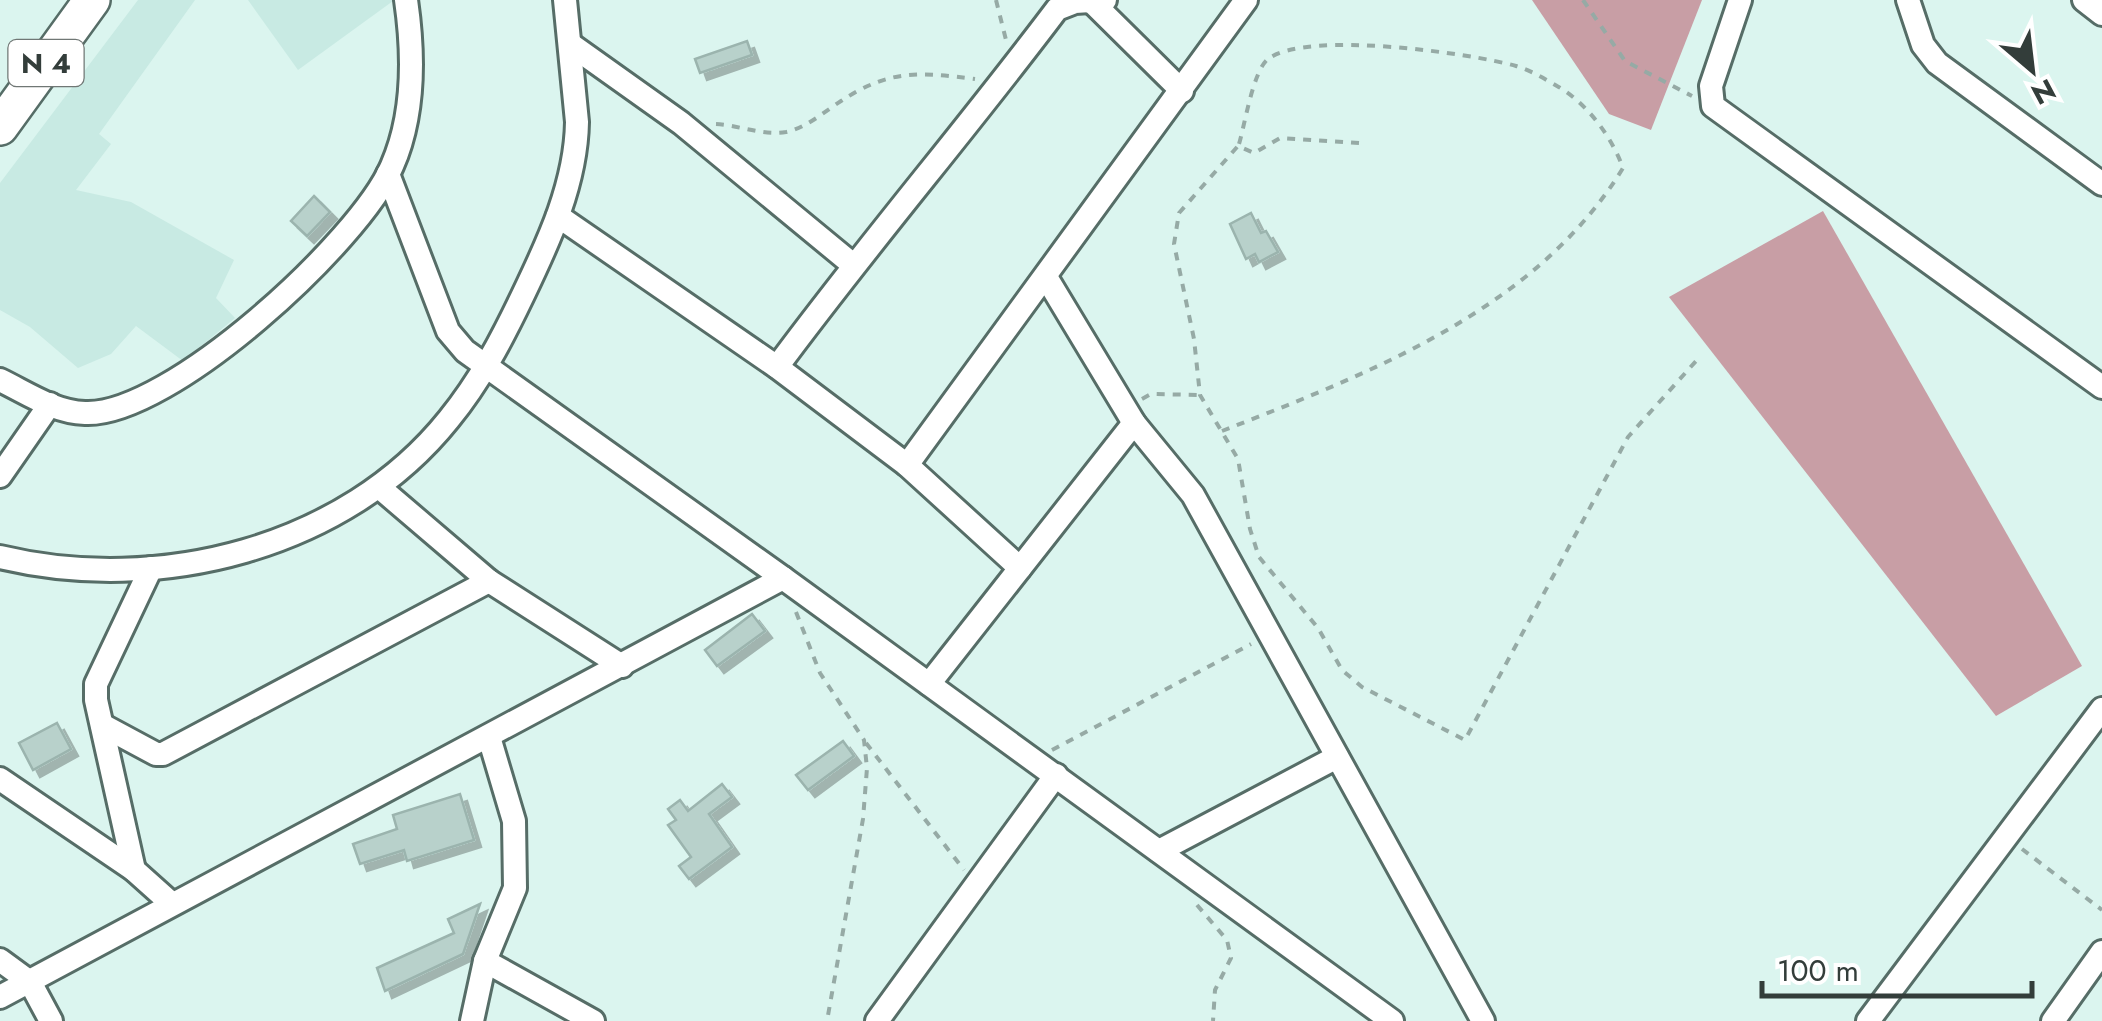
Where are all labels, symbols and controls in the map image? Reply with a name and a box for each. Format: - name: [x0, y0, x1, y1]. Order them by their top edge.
- north arrow: [1982, 20, 2082, 120]
- road number: N 4: [8, 40, 84, 86]
- text: N: [2024, 68, 2063, 115]
- scale bar: [1762, 936, 2032, 998]
- text: 100 m: [1777, 949, 1859, 992]

